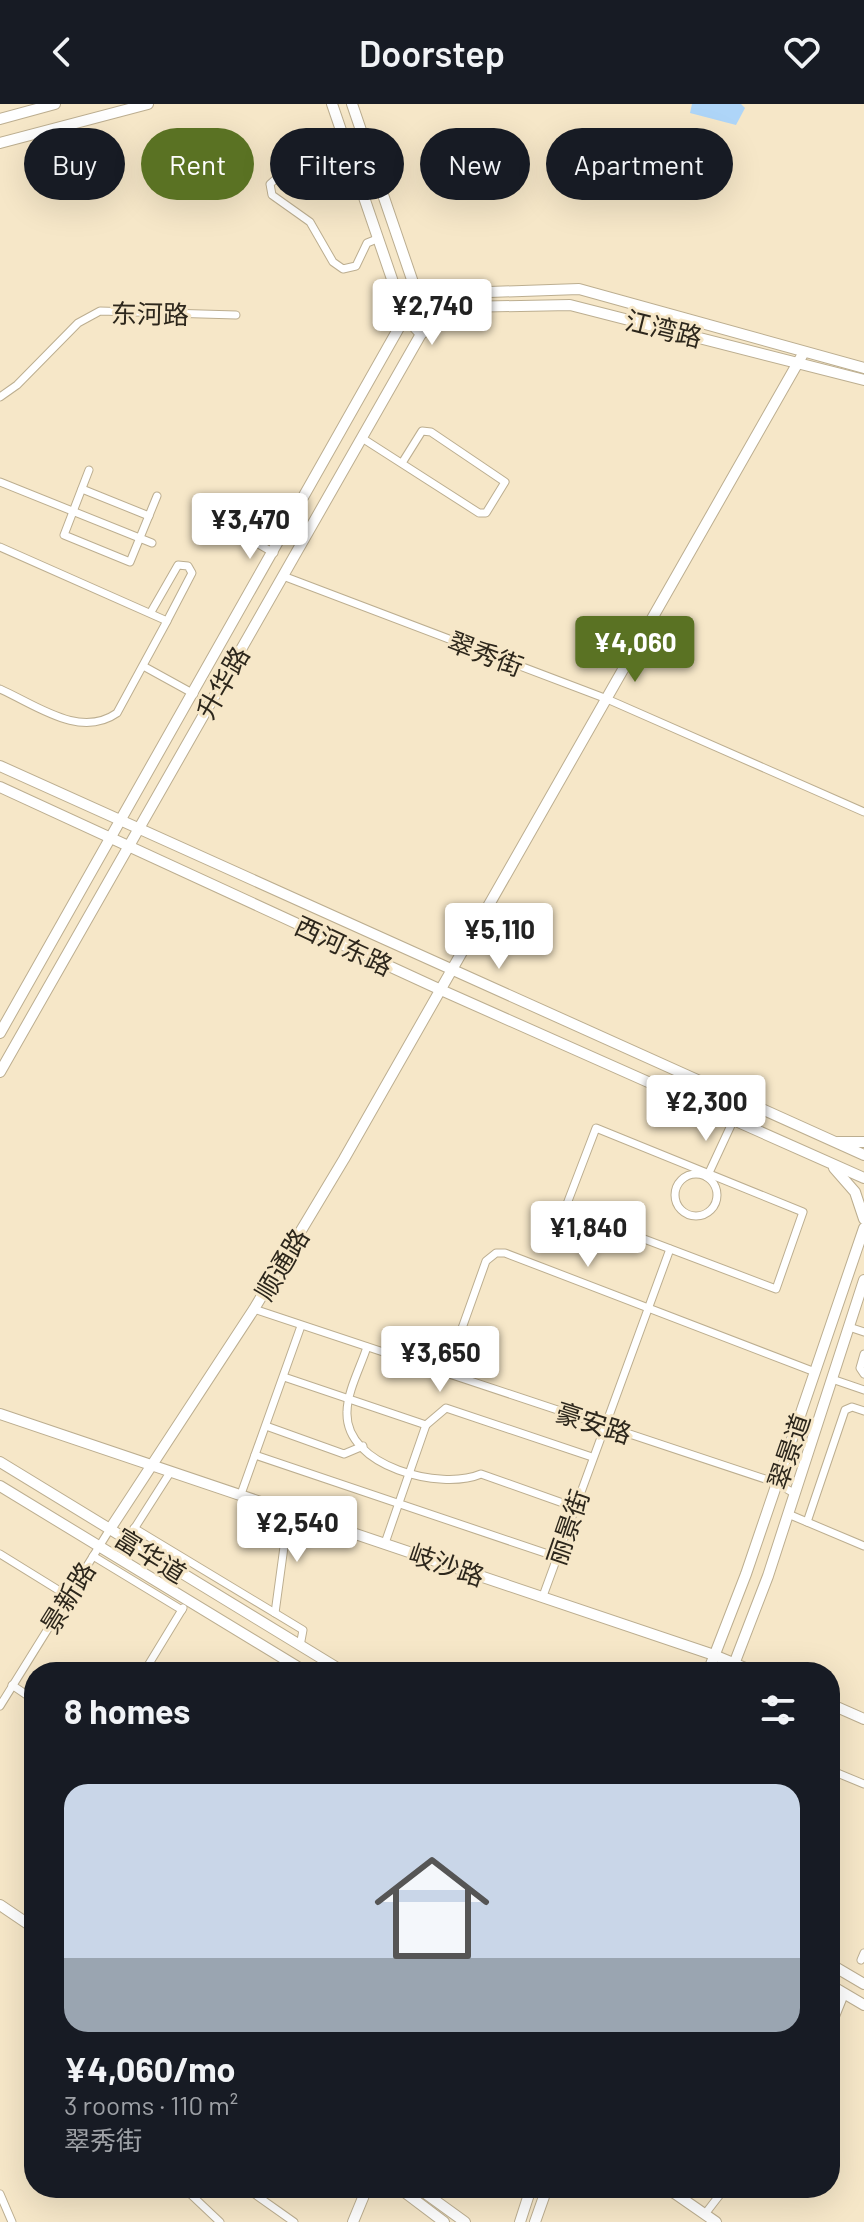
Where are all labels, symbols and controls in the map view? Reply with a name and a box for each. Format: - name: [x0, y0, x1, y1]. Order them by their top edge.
- icon: back: [40, 30, 84, 74]
- icon: heart: [780, 30, 824, 74]
- text: Doorstep: [359, 31, 505, 74]
- chip: Buy: [24, 128, 125, 200]
- chip: Rent: [141, 128, 254, 200]
- chip: Filters: [270, 128, 404, 200]
- chip: New: [420, 128, 530, 200]
- chip: Apartment: [546, 128, 733, 200]
- pin: ¥2,740: [367, 279, 497, 347]
- text: ¥2,740: [391, 289, 473, 320]
- street label: 东河路: [111, 297, 189, 329]
- street label: 江湾路: [622, 304, 706, 352]
- pin: ¥3,470: [185, 493, 315, 561]
- text: ¥3,470: [210, 503, 290, 534]
- pin: ¥4,060: [570, 616, 700, 684]
- street label: 翠秀街: [444, 625, 528, 681]
- text: ¥4,060: [593, 626, 677, 657]
- street label: 升华路: [189, 640, 255, 724]
- pin: ¥5,110: [434, 903, 564, 971]
- street label: 西河东路: [290, 909, 398, 981]
- text: ¥5,110: [463, 913, 535, 944]
- pin: ¥2,300: [641, 1075, 771, 1143]
- text: ¥2,300: [665, 1085, 747, 1116]
- pin: ¥1,840: [523, 1201, 653, 1269]
- text: ¥1,840: [549, 1211, 627, 1242]
- street label: 顺通路: [248, 1223, 314, 1305]
- pin: ¥3,650: [375, 1326, 505, 1394]
- text: ¥3,650: [399, 1336, 481, 1367]
- street label: 豪安路: [552, 1395, 636, 1449]
- street label: 翠景道: [761, 1409, 815, 1493]
- street label: 丽景街: [540, 1485, 594, 1569]
- pin: ¥2,540: [232, 1496, 362, 1564]
- text: ¥2,540: [255, 1506, 339, 1537]
- street label: 富华道: [110, 1521, 192, 1589]
- street label: 岐沙路: [405, 1537, 489, 1591]
- street label: 景新路: [33, 1556, 101, 1638]
- icon: filters: [756, 1688, 800, 1732]
- text: 8 homes: [64, 1690, 190, 1731]
- icon: home: [360, 1836, 504, 1980]
- text: ¥4,060/mo: [64, 2048, 235, 2089]
- text: 3 rooms · 110 m²: [64, 2089, 238, 2120]
- text: 翠秀街: [64, 2124, 142, 2155]

